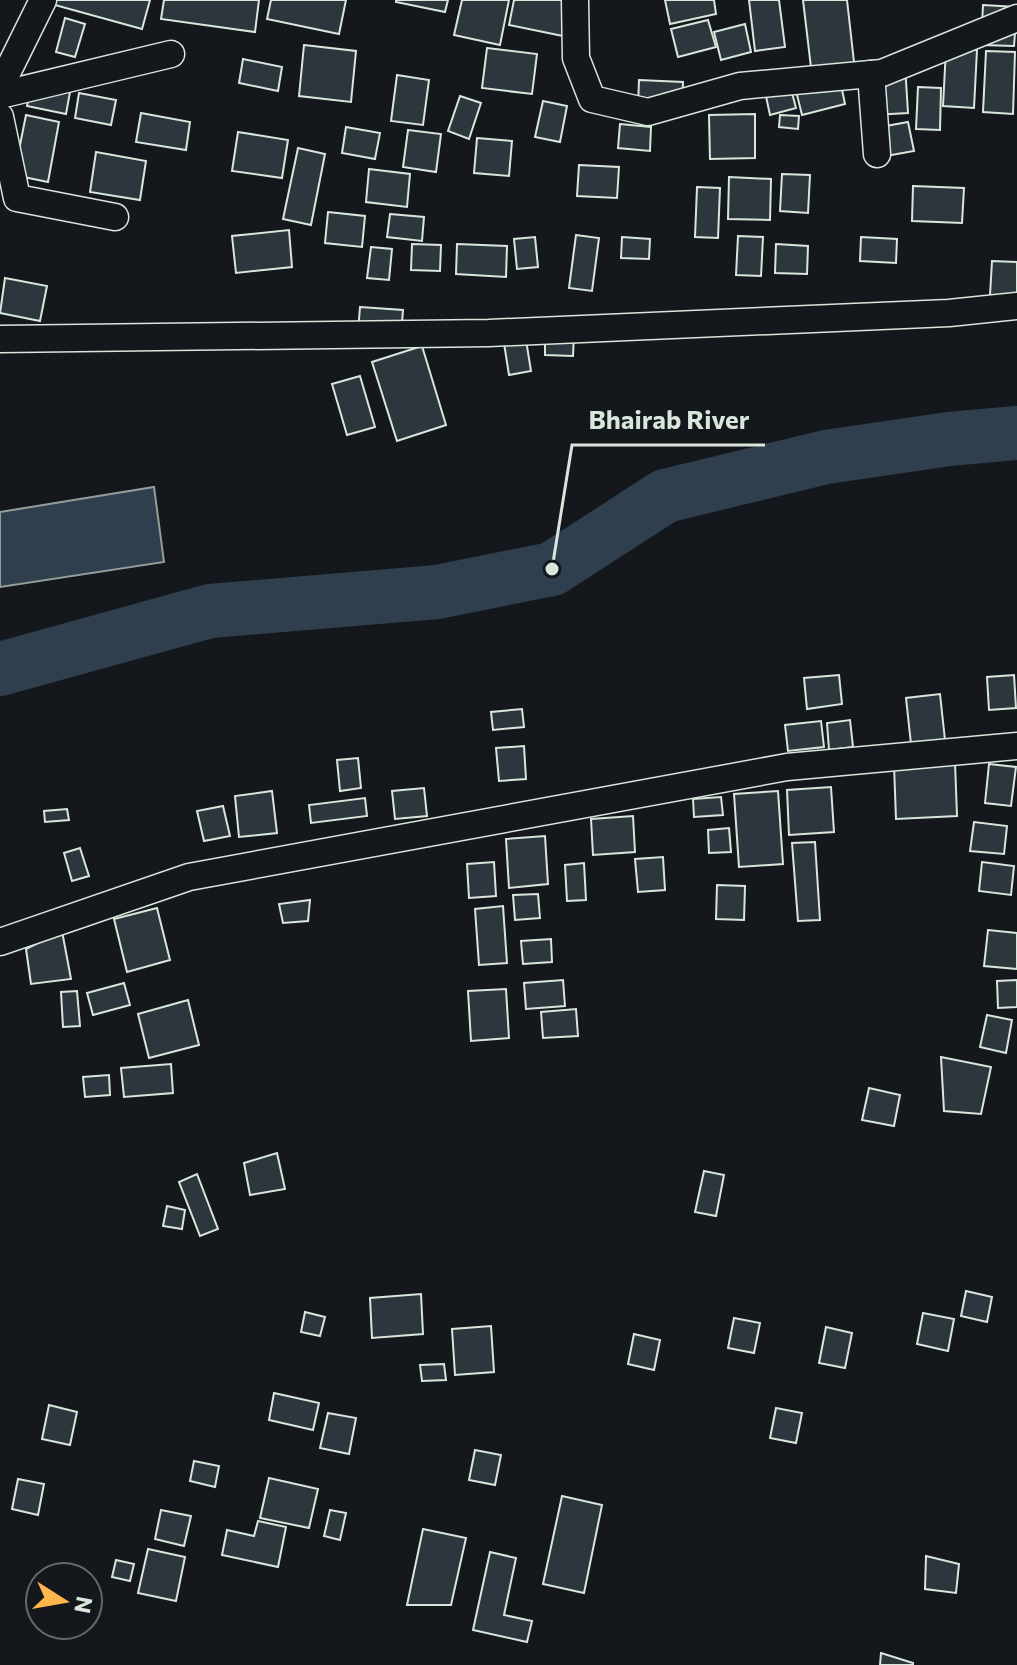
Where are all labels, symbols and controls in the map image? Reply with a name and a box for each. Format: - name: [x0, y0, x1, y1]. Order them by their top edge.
- callout: Bhairab River: [572, 395, 765, 445]
- text: Bhairab River: [589, 403, 750, 434]
- north arrow: [24, 1561, 104, 1641]
- text: N: [69, 1594, 99, 1616]

